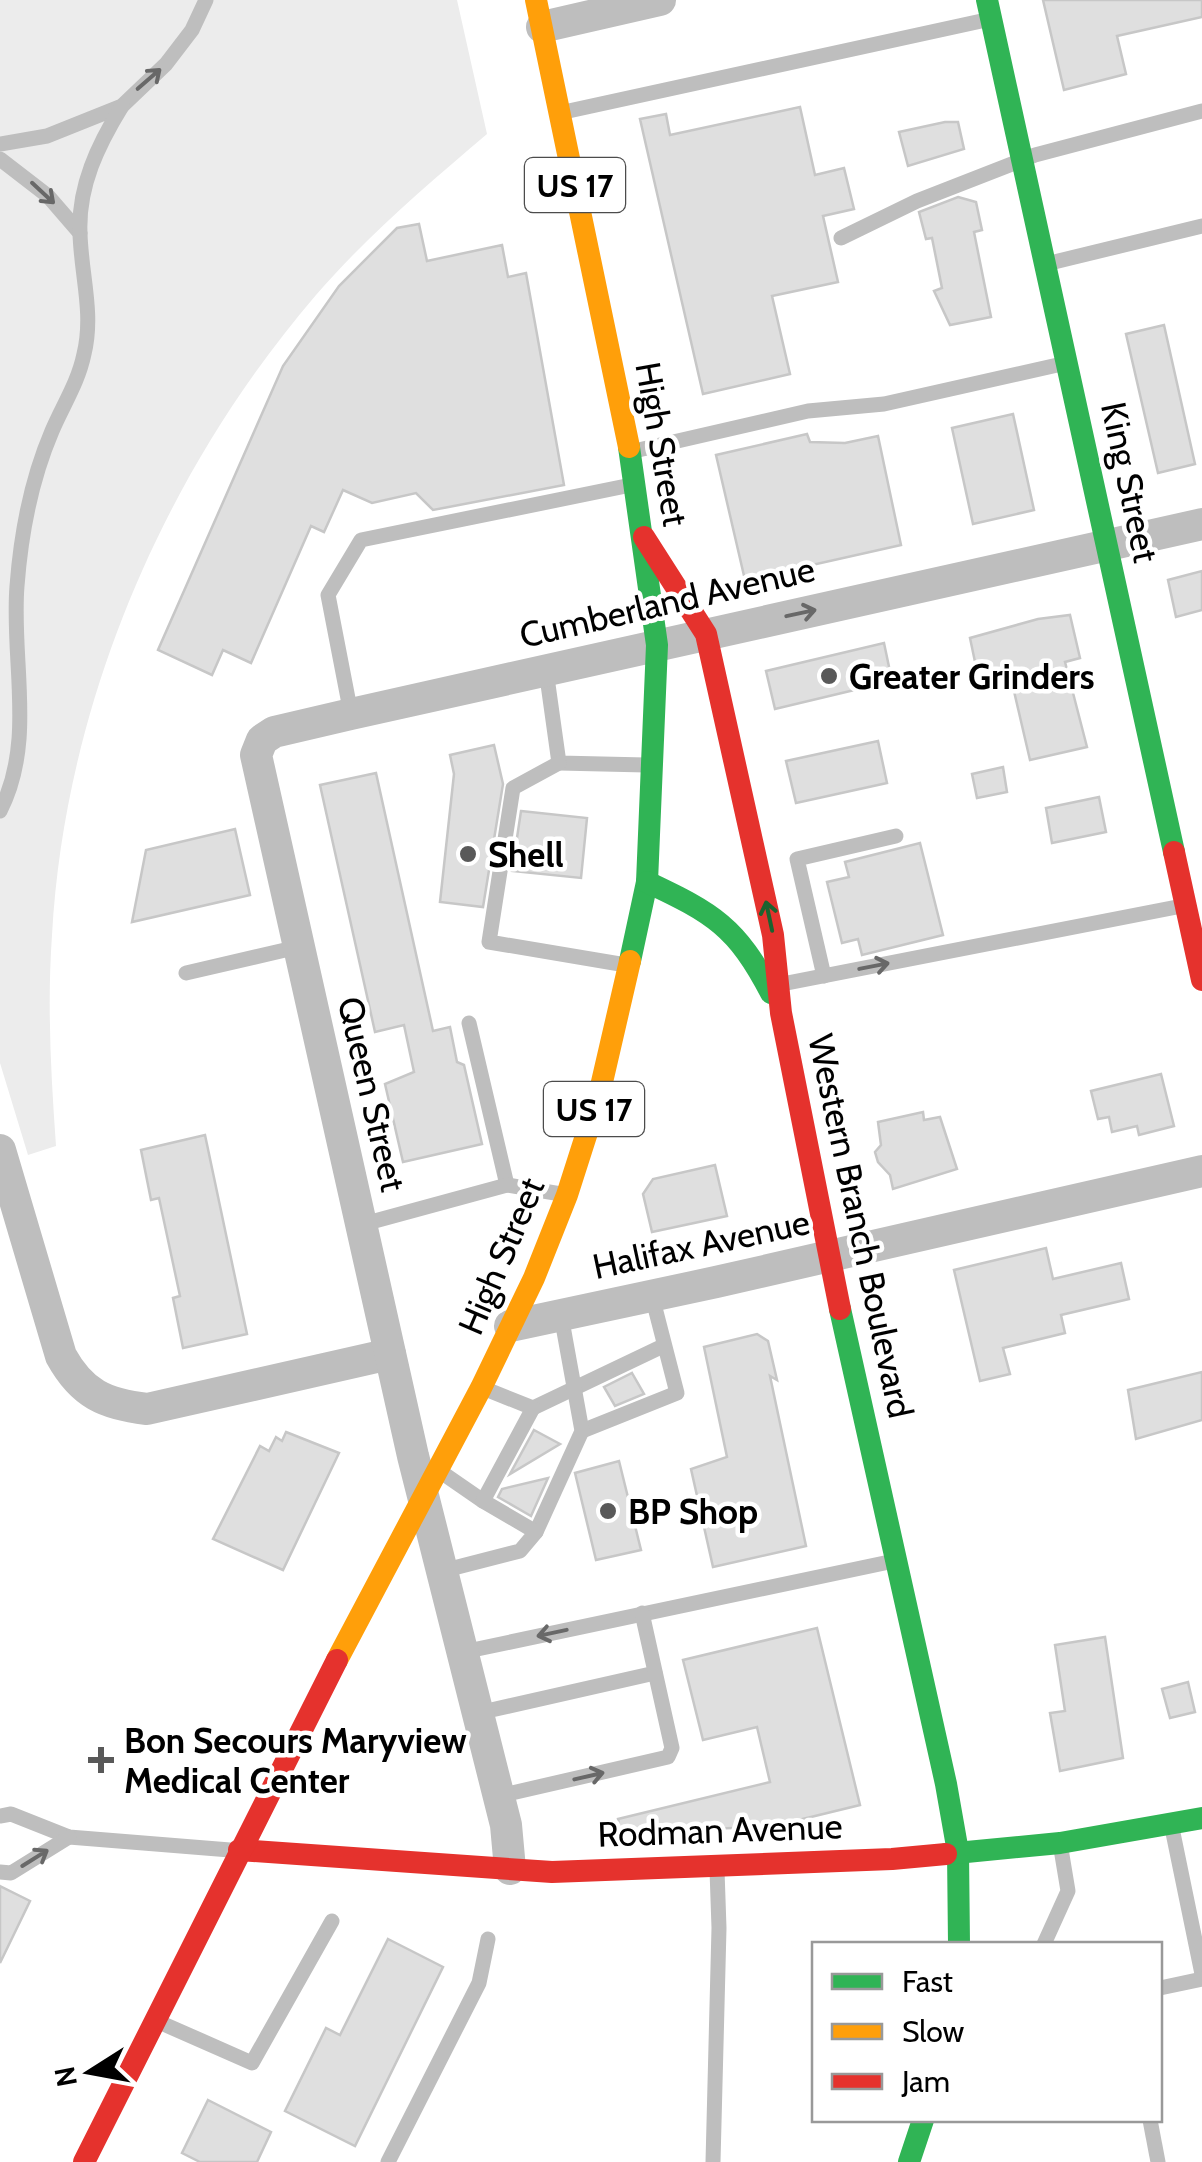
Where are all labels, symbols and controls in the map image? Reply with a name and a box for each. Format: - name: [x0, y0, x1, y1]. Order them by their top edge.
- one-way arrow: [136, 67, 161, 90]
- road number: US 17: [525, 158, 625, 212]
- one-way arrow: [30, 181, 55, 204]
- street label: High Street: [626, 359, 698, 530]
- street label: King Street: [1092, 398, 1168, 566]
- street label: Cumberland Avenue: [515, 547, 819, 657]
- one-way arrow: [784, 603, 816, 622]
- place label: Greater Grinders: [849, 655, 1095, 698]
- marker: Greater Grinders: [818, 665, 840, 687]
- place label: Shell: [488, 833, 564, 876]
- marker: Shell: [457, 843, 479, 865]
- one-way arrow: [759, 901, 777, 933]
- one-way arrow: [857, 956, 889, 975]
- street label: Queen Street: [329, 993, 415, 1196]
- street label: Western Branch Boulevard: [799, 1030, 923, 1422]
- road number: US 17: [544, 1082, 644, 1136]
- street label: High Street: [449, 1171, 553, 1341]
- street label: Halifax Avenue: [589, 1200, 813, 1288]
- place label: BP Shop: [628, 1490, 758, 1533]
- marker: BP Shop: [597, 1500, 619, 1522]
- one-way arrow: [537, 1624, 569, 1643]
- place label: Bon Secours Maryview Medical Center: [124, 1719, 467, 1802]
- marker: Bon Secours Maryview Medical Center: [88, 1747, 114, 1773]
- one-way arrow: [572, 1766, 604, 1784]
- street label: Rodman Avenue: [597, 1804, 843, 1856]
- one-way arrow: [21, 1848, 49, 1868]
- legend: [812, 1942, 1162, 2122]
- text: Fast: [902, 1963, 953, 2000]
- text: Slow: [902, 2013, 965, 2050]
- north arrow: [40, 2022, 140, 2122]
- text: Jam: [901, 2063, 950, 2100]
- text: N: [47, 2064, 84, 2090]

